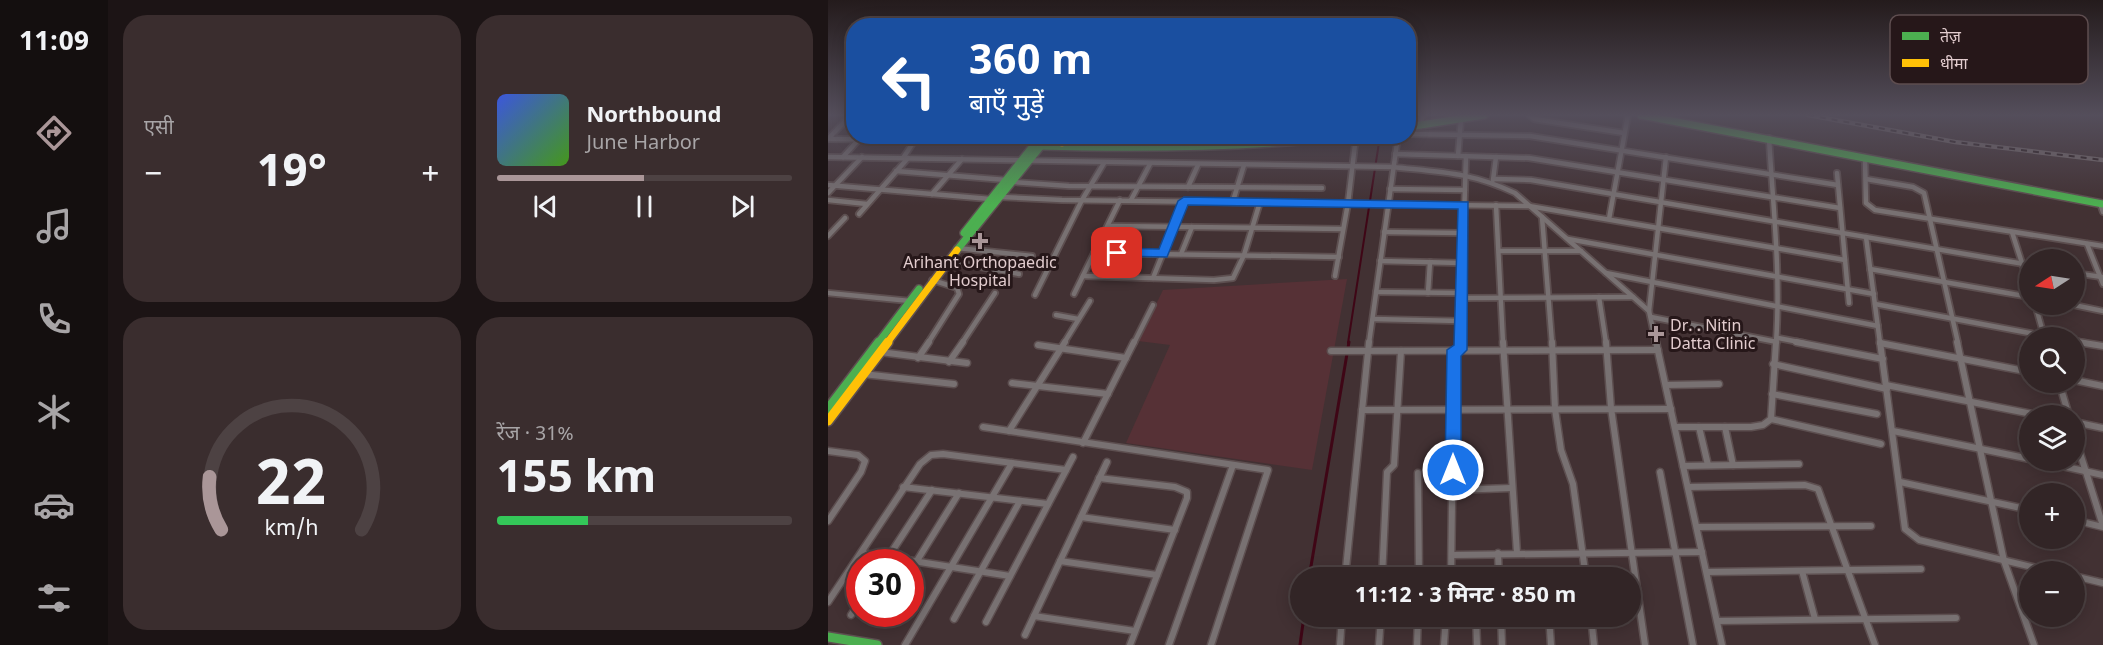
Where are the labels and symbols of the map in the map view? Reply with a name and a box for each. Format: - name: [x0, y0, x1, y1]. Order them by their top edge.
- legend: [1890, 15, 2088, 84]
- text: तेज़: [1940, 27, 1962, 49]
- text: धीमा: [1940, 55, 1969, 76]
- pin: [1091, 227, 1142, 278]
- marker: Arihant Orthopaedic Hospital: [971, 232, 989, 250]
- north arrow: [2019, 249, 2085, 315]
- place label: Arihant Orthopaedic Hospital: [903, 254, 1057, 293]
- place label: Dr. . Nitin Datta Clinic: [1670, 317, 1756, 356]
- marker: Dr. . Nitin Datta Clinic: [1647, 325, 1665, 343]
- position arrow: [1421, 438, 1485, 502]
- speed limit sign: 30: [846, 549, 924, 627]

